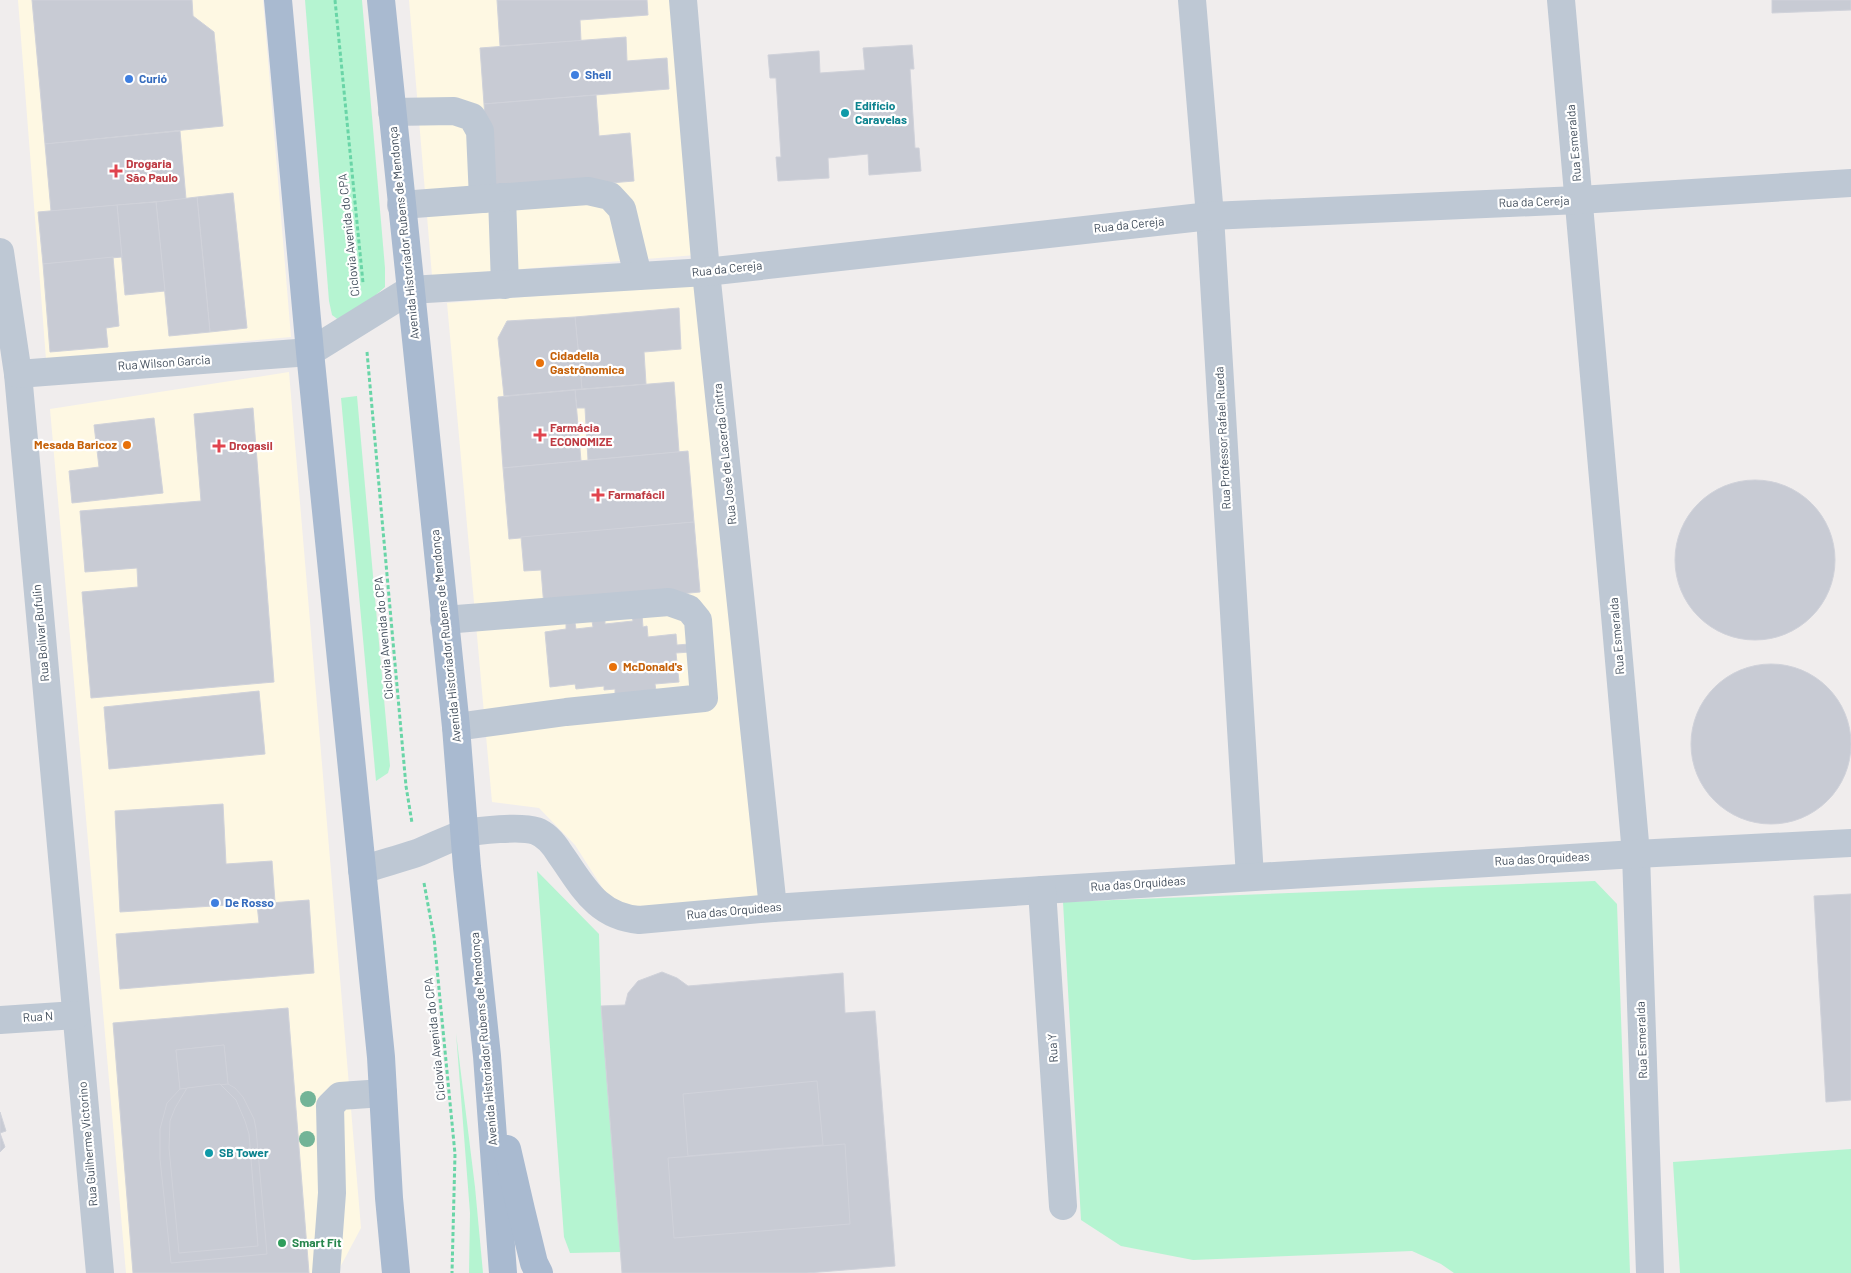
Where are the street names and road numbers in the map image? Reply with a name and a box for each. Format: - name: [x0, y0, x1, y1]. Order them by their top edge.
- street label: Rua Esmeralda: [1563, 104, 1583, 182]
- street label: Avenida Historiador Rubens de Mendonça: [385, 126, 421, 340]
- street label: Ciclovia Avenida do CPA: [335, 173, 361, 297]
- street label: Rua da Cereja: [1498, 193, 1570, 209]
- street label: Rua da Cereja: [1093, 213, 1165, 235]
- street label: Rua da Cereja: [691, 257, 763, 279]
- street label: Rua Wilson Garcia: [117, 352, 211, 372]
- street label: Rua Professor Rafael Rueda: [1211, 366, 1233, 510]
- street label: Rua José de Lacerda Cintra: [710, 383, 738, 526]
- street label: Avenida Historiador Rubens de Mendonça: [427, 529, 463, 743]
- street label: Ciclovia Avenida do CPA: [371, 576, 395, 700]
- street label: Rua Bolivar Bufulin: [29, 584, 51, 682]
- street label: Rua Esmeralda: [1606, 597, 1626, 675]
- street label: Rua das Orquídeas: [1494, 849, 1590, 867]
- street label: Rua das Orquídeas: [1090, 873, 1186, 893]
- street label: Rua das Orquídeas: [686, 899, 782, 921]
- street label: Avenida Historiador Rubens de Mendonça: [467, 932, 499, 1146]
- street label: Ciclovia Avenida do CPA: [421, 977, 447, 1101]
- street label: Rua Esmeralda: [1633, 1001, 1649, 1079]
- street label: Rua N: [22, 1008, 54, 1024]
- street label: Rua Y: [1044, 1033, 1060, 1063]
- street label: Rua Guilherme Victorino: [75, 1081, 99, 1207]

